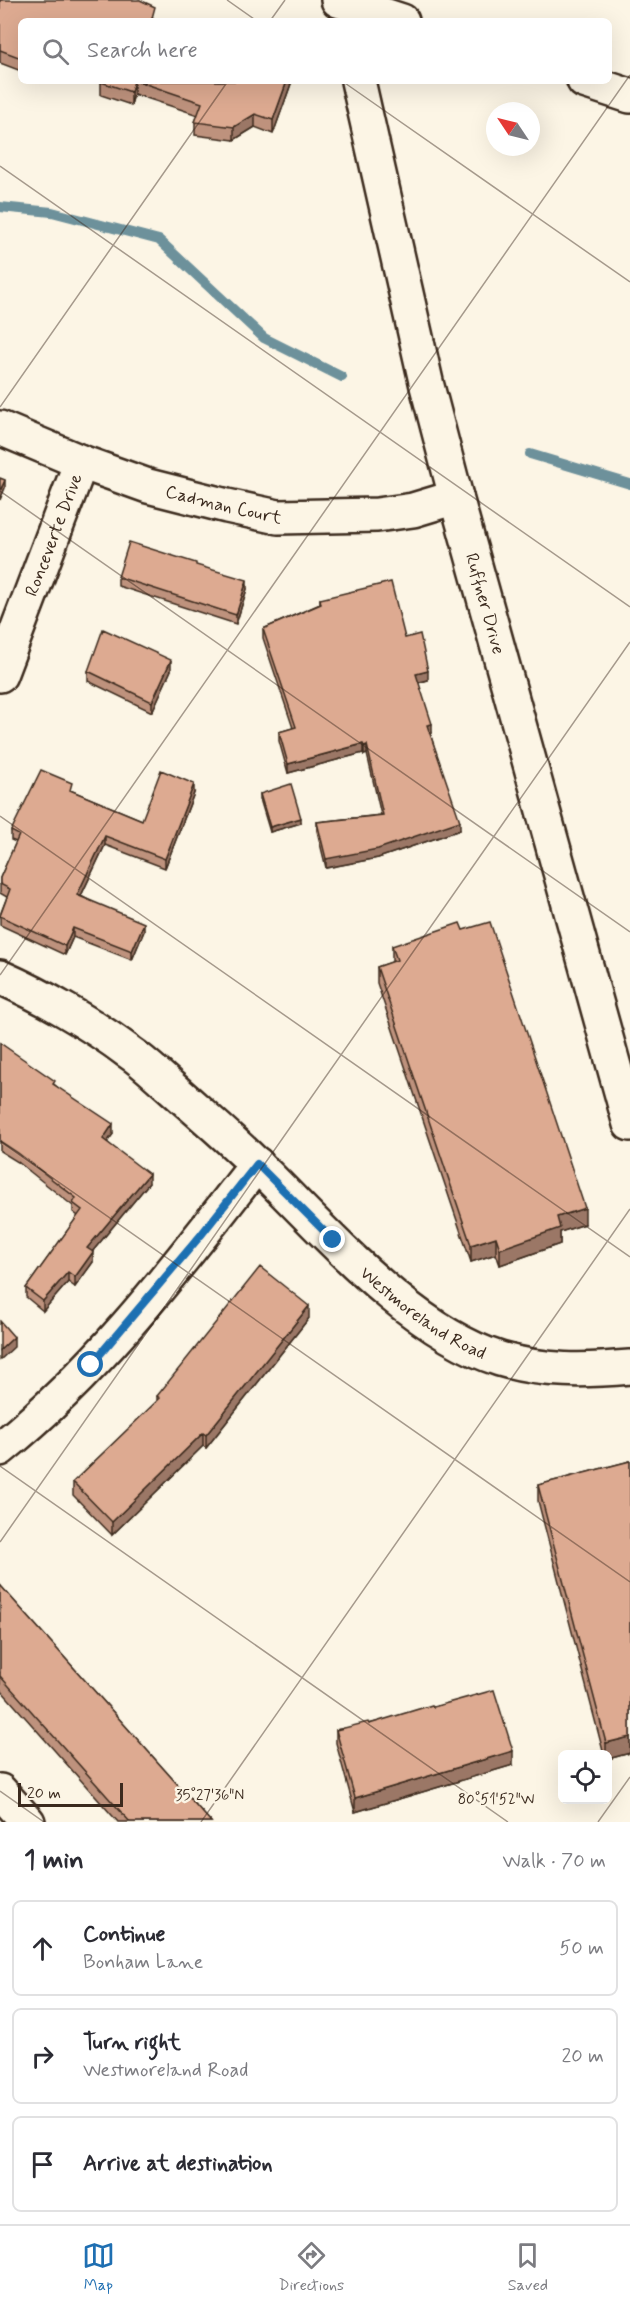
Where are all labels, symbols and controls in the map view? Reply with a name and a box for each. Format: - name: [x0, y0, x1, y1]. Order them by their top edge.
- search box: [18, 18, 612, 84]
- icon: search: [39, 35, 72, 68]
- text: Search here: [87, 37, 198, 65]
- north arrow: [486, 102, 540, 156]
- street label: Ronceverte Drive: [20, 470, 89, 600]
- street label: Cadman Court: [163, 480, 284, 531]
- street label: Ruffner Drive: [459, 550, 510, 657]
- route end: [319, 1226, 345, 1252]
- street label: Westmoreland Road: [354, 1262, 490, 1366]
- route start: [77, 1351, 103, 1377]
- map controls: [558, 1750, 612, 1804]
- button: locate: [558, 1750, 612, 1804]
- scale bar: [18, 1780, 123, 1808]
- text: 20 m: [27, 1783, 61, 1804]
- text: 35°27'36"N: [176, 1786, 244, 1806]
- text: 80°51'52"W: [458, 1790, 534, 1810]
- text: 1 min: [24, 1844, 84, 1878]
- text: Walk · 70 m: [503, 1848, 606, 1875]
- text: Continue: [83, 1921, 165, 1949]
- icon: ahead: [26, 1932, 59, 1965]
- text: 50 m: [559, 1935, 604, 1962]
- text: Bonham Lane: [83, 1949, 203, 1976]
- text: Turn right: [83, 2029, 181, 2057]
- icon: right: [26, 2040, 59, 2073]
- text: 20 m: [561, 2043, 604, 2070]
- text: Westmoreland Road: [83, 2057, 248, 2084]
- icon: arrive: [26, 2148, 59, 2181]
- text: Arrive at destination: [83, 2150, 273, 2178]
- tab: Map: [82, 2239, 115, 2296]
- tab: Directions: [278, 2239, 344, 2296]
- tab: Saved: [508, 2239, 548, 2296]

